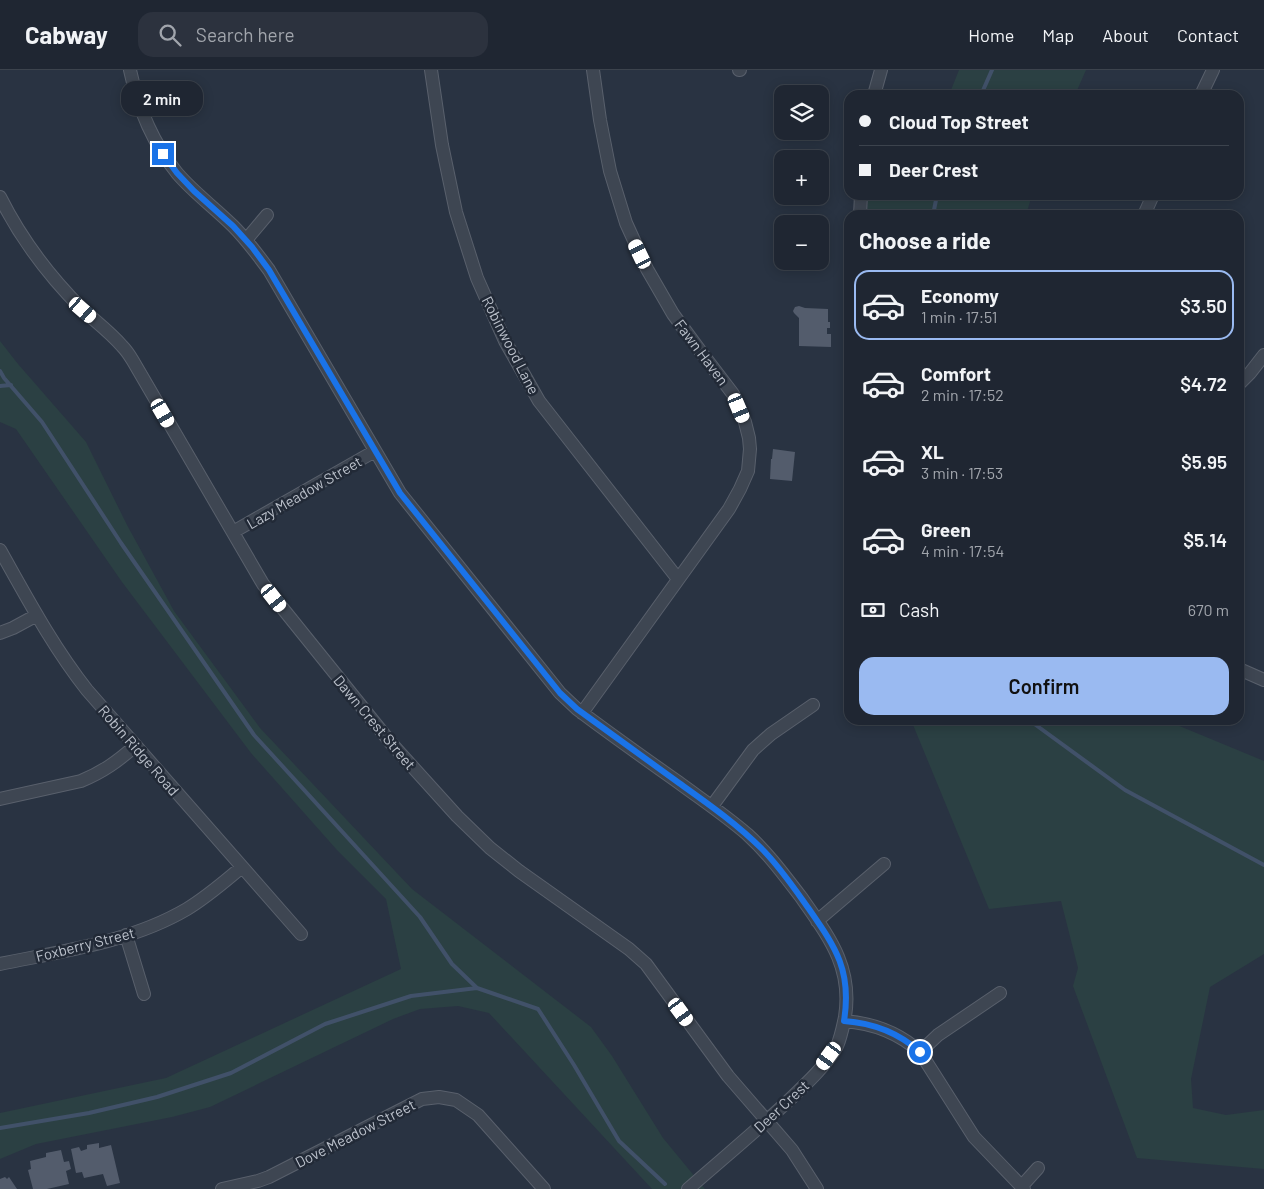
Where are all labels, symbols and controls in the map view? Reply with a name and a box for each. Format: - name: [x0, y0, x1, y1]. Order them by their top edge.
- search box: [138, 12, 488, 57]
- text: Cabway: [25, 20, 108, 49]
- icon: search: [156, 21, 184, 49]
- text: Search here: [196, 23, 295, 46]
- text: Home: [968, 24, 1014, 46]
- text: Map: [1042, 24, 1074, 46]
- text: About: [1102, 24, 1149, 46]
- text: Contact: [1177, 24, 1239, 46]
- callout: 2 min: [122, 82, 204, 116]
- map controls: [774, 85, 829, 270]
- button: layers: [774, 85, 829, 140]
- text: 2 min: [143, 89, 181, 108]
- text: Cloud Top Street: [889, 110, 1029, 133]
- route end: [152, 143, 174, 165]
- button: +: [774, 150, 829, 205]
- text: Deer Crest: [889, 158, 978, 181]
- button: −: [774, 215, 829, 270]
- text: Choose a ride: [859, 227, 991, 253]
- car: [626, 237, 653, 271]
- icon: car: [861, 283, 906, 328]
- text: Economy: [921, 284, 999, 307]
- street label: Robinwood Lane: [479, 293, 543, 397]
- car: [66, 294, 99, 326]
- text: $3.50: [1180, 294, 1227, 317]
- text: 1 min · 17:51: [921, 307, 997, 326]
- street label: Fawn Haven: [671, 315, 733, 389]
- icon: car: [861, 361, 906, 406]
- text: Comfort: [921, 362, 991, 385]
- text: $4.72: [1180, 372, 1227, 395]
- text: 2 min · 17:52: [921, 385, 1004, 404]
- car: [726, 391, 751, 425]
- car: [149, 396, 176, 430]
- icon: car: [861, 439, 906, 484]
- text: XL: [921, 440, 944, 463]
- text: $5.95: [1181, 450, 1227, 473]
- street label: Lazy Meadow Street: [243, 452, 365, 532]
- text: 3 min · 17:53: [921, 463, 1003, 482]
- icon: car: [861, 517, 906, 562]
- text: Green: [921, 518, 971, 541]
- text: $5.14: [1183, 528, 1227, 551]
- text: 4 min · 17:54: [921, 541, 1004, 560]
- car: [258, 582, 289, 614]
- icon: cash: [859, 596, 887, 624]
- text: Cash: [899, 598, 940, 621]
- text: 670 m: [1188, 600, 1229, 619]
- button: Confirm: [859, 657, 1229, 715]
- street label: Dawn Crest Street: [330, 671, 420, 773]
- street label: Robin Ridge Road: [95, 701, 183, 799]
- street label: Foxberry Street: [34, 923, 136, 965]
- car: [666, 995, 695, 1029]
- car: [814, 1039, 843, 1073]
- route start: [909, 1041, 931, 1063]
- street label: Deer Crest: [750, 1076, 812, 1136]
- street label: Dove Meadow Street: [292, 1095, 418, 1171]

